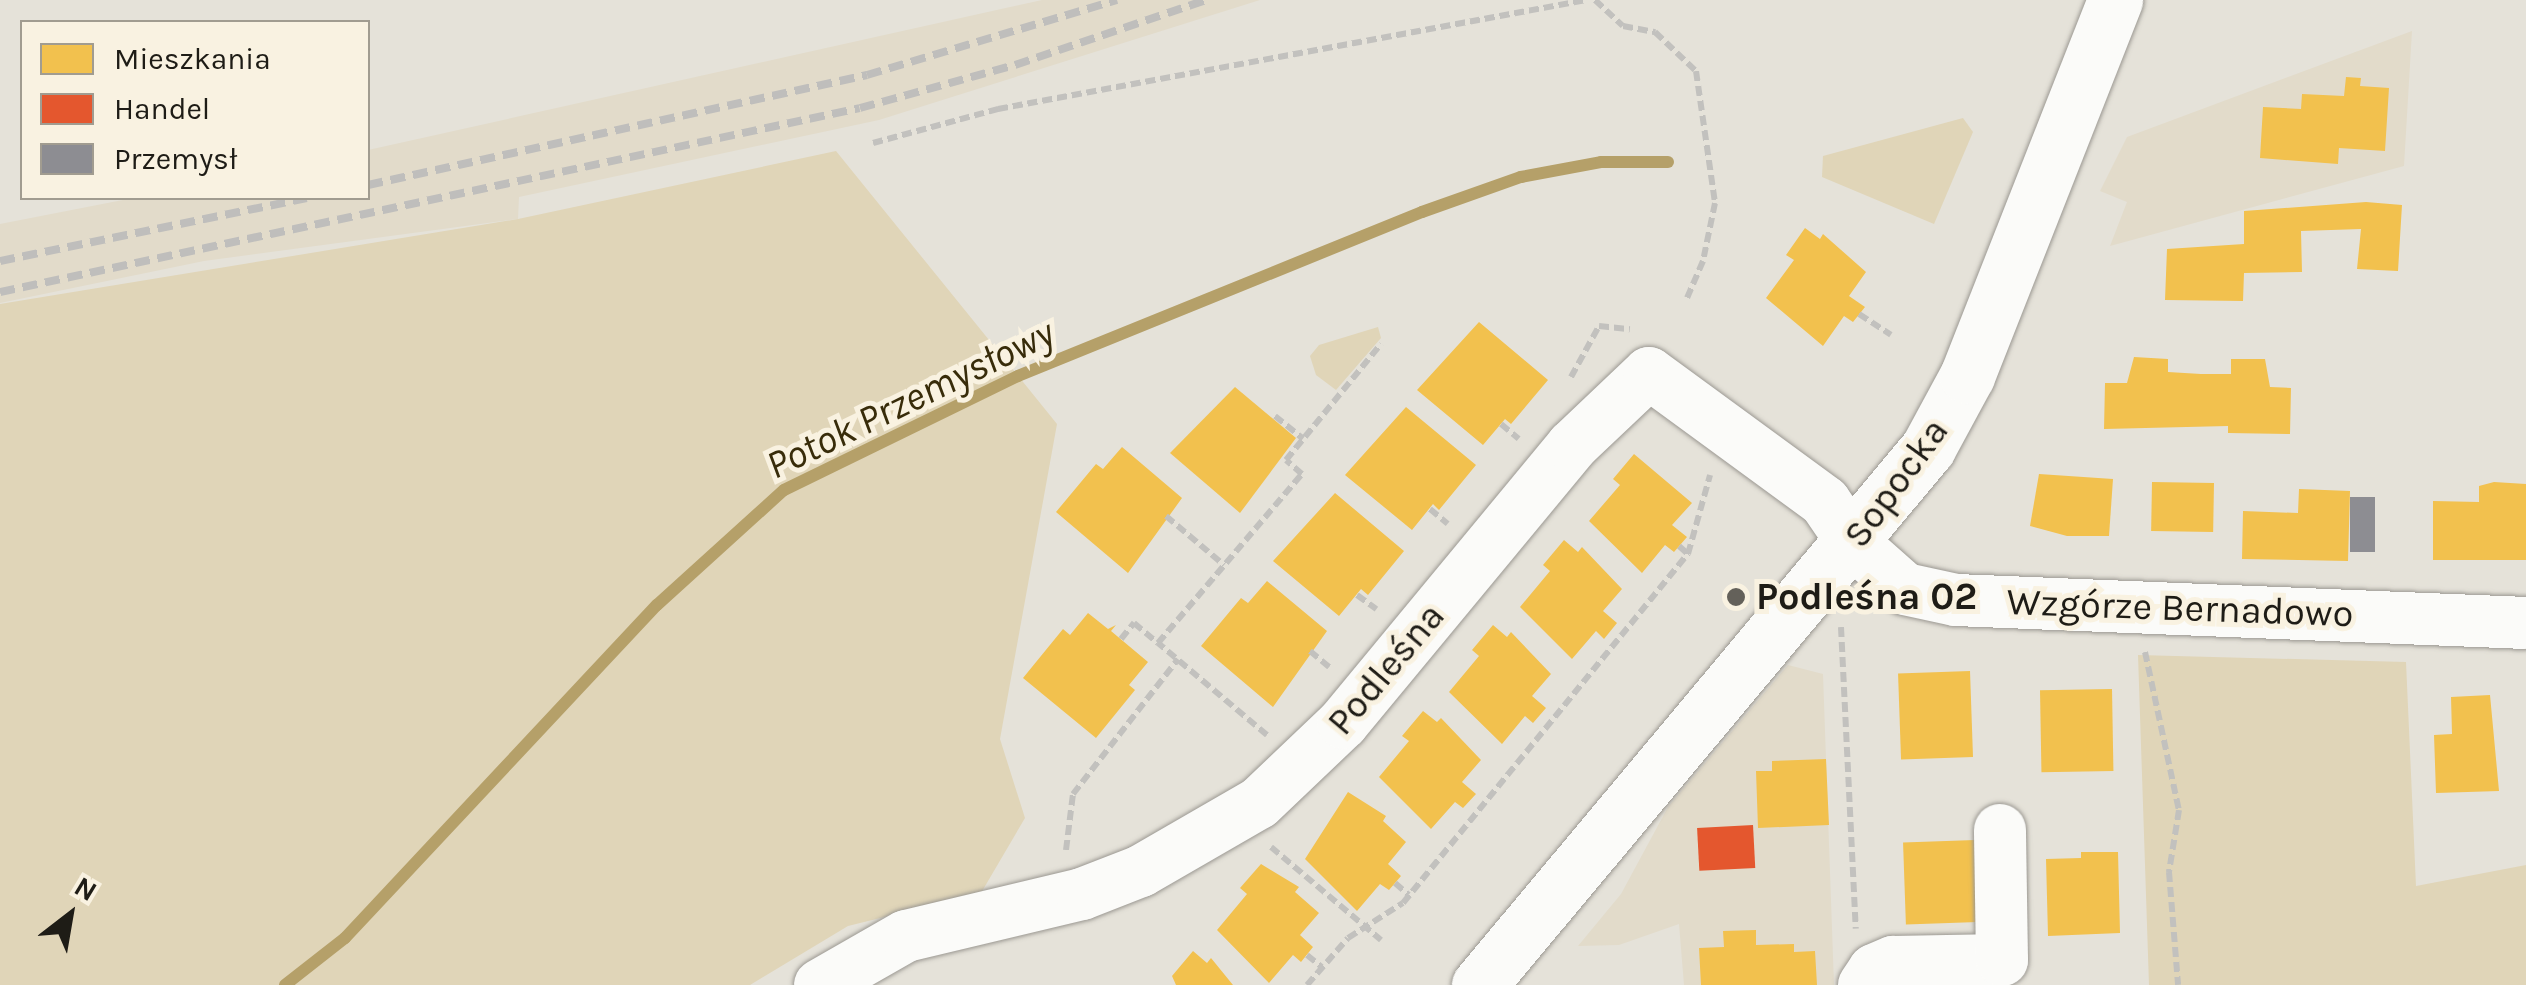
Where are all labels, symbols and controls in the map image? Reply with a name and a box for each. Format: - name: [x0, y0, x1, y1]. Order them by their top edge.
- legend: [20, 20, 370, 200]
- text: Mieszkania: [114, 41, 271, 77]
- text: Handel: [114, 91, 210, 127]
- text: Przemysł: [114, 141, 237, 177]
- water label: Potok Przemysłowy: [758, 309, 1062, 489]
- street label: Sopocka: [1834, 409, 1958, 557]
- place label: Podleśna 02: [1756, 574, 1977, 620]
- street label: Wzgórze Bernadowo: [2006, 579, 2354, 637]
- marker: Podleśna 02: [1725, 586, 1747, 608]
- street label: Podleśna: [1318, 594, 1454, 744]
- north arrow: [20, 865, 120, 965]
- text: N: [69, 870, 103, 908]

